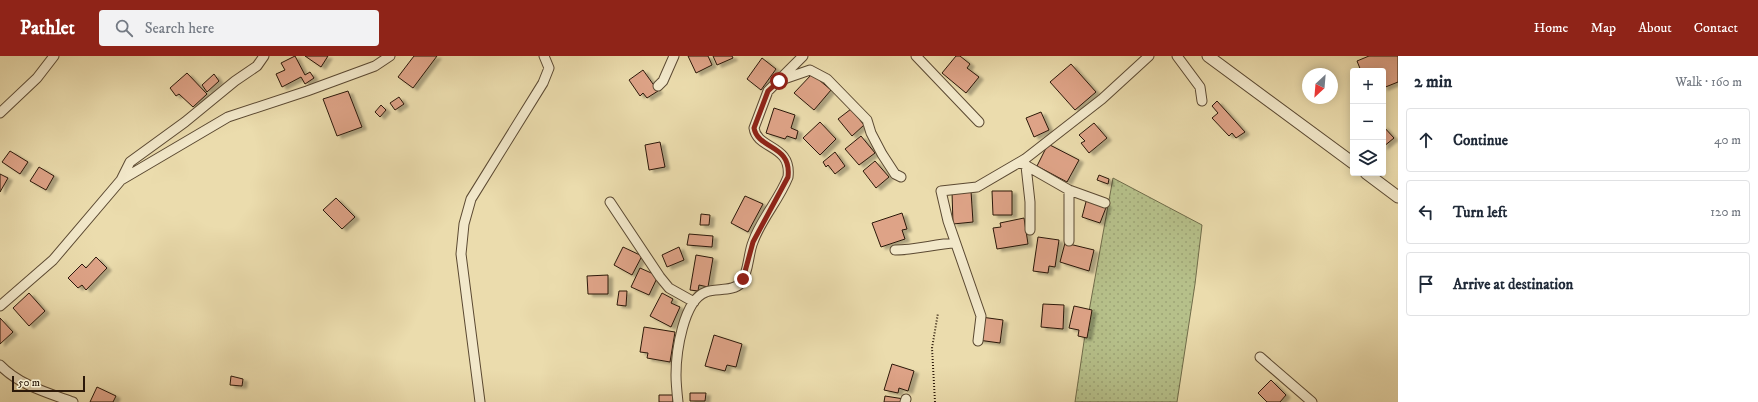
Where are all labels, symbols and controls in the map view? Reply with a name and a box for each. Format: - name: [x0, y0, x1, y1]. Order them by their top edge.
- search box: [99, 10, 379, 46]
- text: Pathlet: [20, 17, 75, 40]
- icon: search: [113, 17, 135, 39]
- text: Search here: [145, 19, 214, 38]
- text: Home: [1534, 19, 1568, 37]
- text: Map: [1590, 19, 1616, 37]
- text: About: [1638, 19, 1672, 37]
- text: Contact: [1694, 19, 1738, 37]
- north arrow: [1302, 68, 1338, 104]
- map controls: [1350, 68, 1386, 176]
- button: +: [1350, 68, 1386, 104]
- text: 2 min: [1414, 71, 1452, 93]
- route start: [770, 72, 788, 90]
- text: Walk · 160 m: [1675, 74, 1742, 90]
- button: −: [1350, 104, 1386, 140]
- icon: ahead: [1415, 129, 1437, 151]
- text: Continue: [1453, 131, 1508, 150]
- text: 40 m: [1714, 132, 1741, 148]
- button: layers: [1350, 140, 1386, 176]
- icon: left: [1415, 201, 1437, 223]
- text: Turn left: [1453, 203, 1507, 222]
- text: 120 m: [1710, 204, 1741, 220]
- route end: [734, 270, 752, 288]
- icon: arrive: [1415, 273, 1437, 295]
- text: Arrive at destination: [1453, 275, 1573, 294]
- scale bar: [12, 374, 85, 393]
- text: 50 m: [18, 376, 40, 390]

